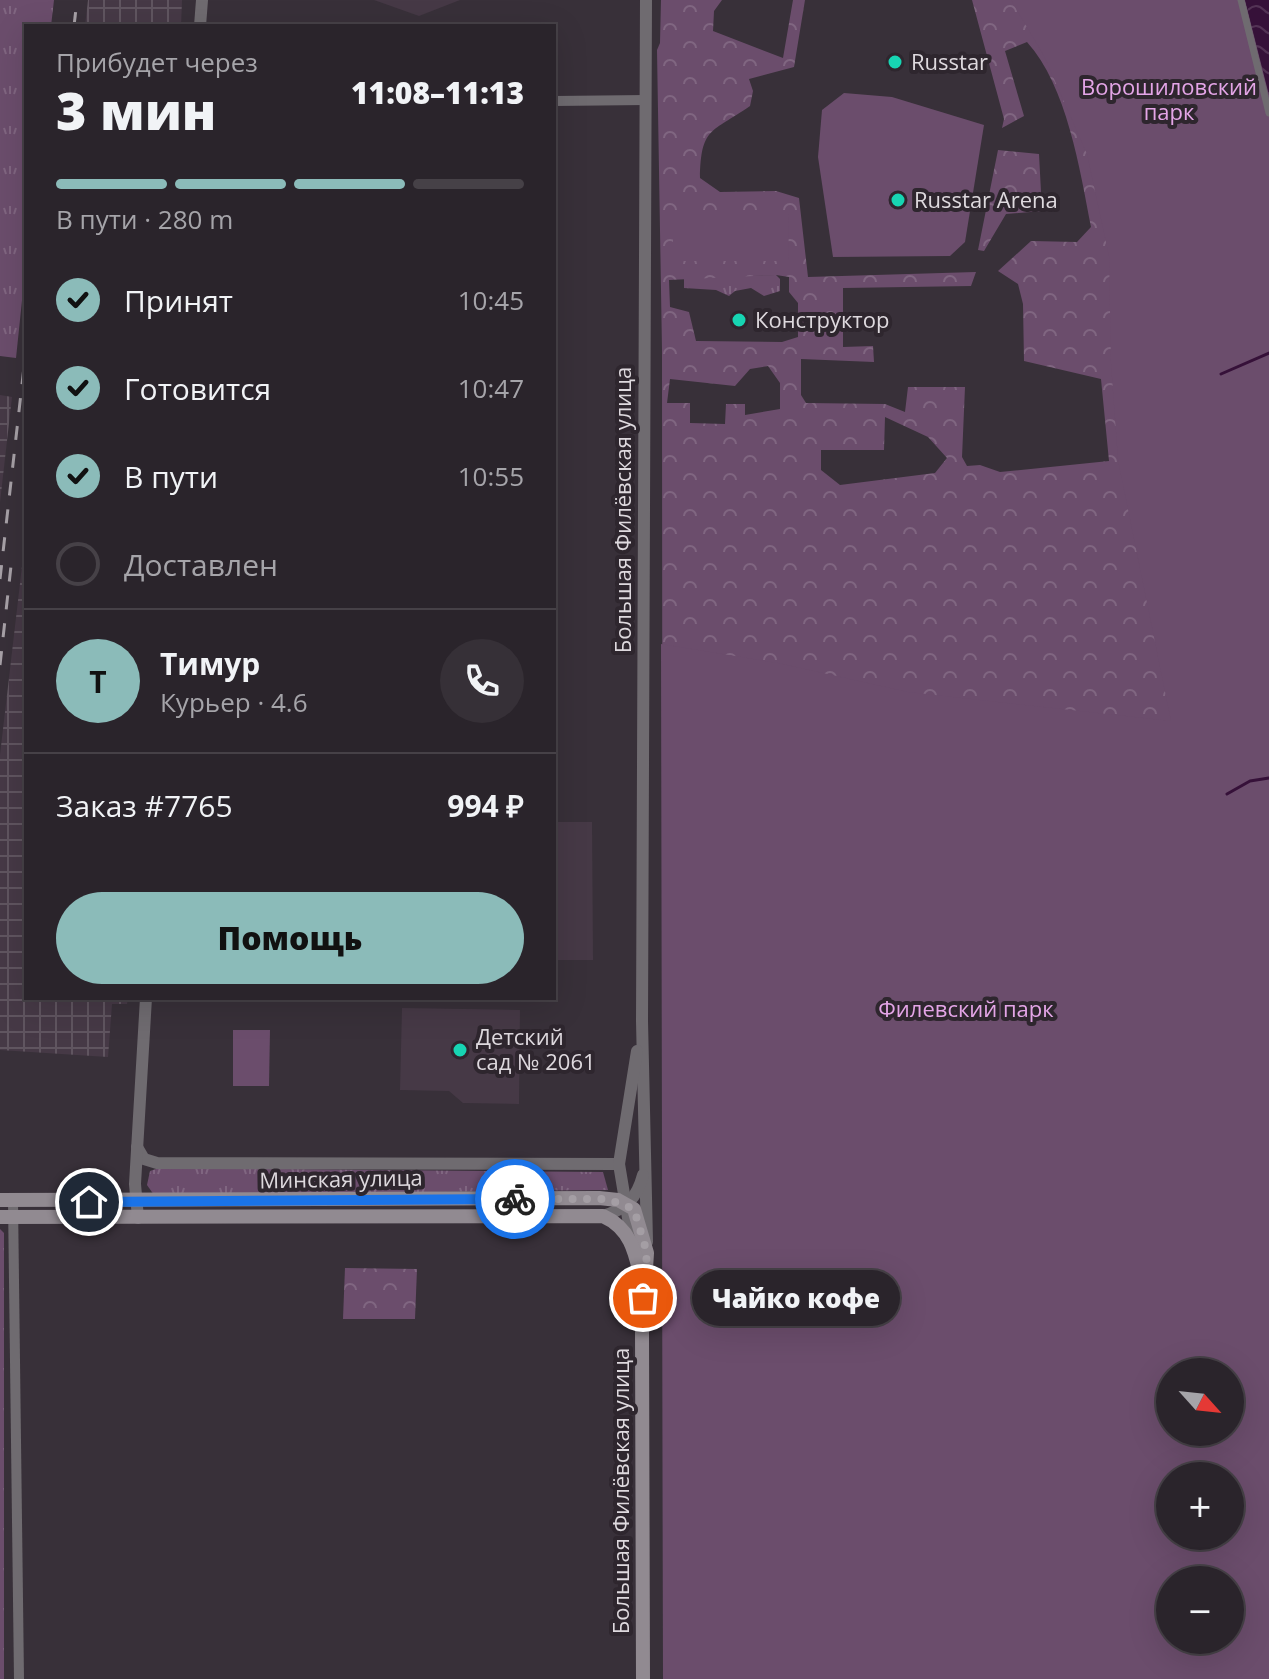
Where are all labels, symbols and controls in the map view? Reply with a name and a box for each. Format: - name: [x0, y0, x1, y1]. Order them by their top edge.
- text: Прибудет через: [56, 44, 258, 80]
- place label: Russtar: [911, 46, 988, 76]
- marker: Russtar: [886, 53, 904, 71]
- park label: Ворошиловский парк: [1081, 71, 1257, 126]
- text: 11:08–11:13: [351, 72, 524, 113]
- text: 3 мин: [56, 74, 216, 145]
- place label: Russtar Arena: [914, 184, 1058, 214]
- marker: Russtar Arena: [889, 191, 907, 209]
- text: В пути · 280 m: [56, 201, 233, 237]
- icon: check: [56, 278, 100, 322]
- text: Принят: [124, 280, 233, 321]
- text: 10:45: [458, 282, 524, 318]
- place label: Конструктор: [755, 304, 889, 334]
- marker: Конструктор: [730, 311, 748, 329]
- icon: check: [56, 366, 100, 410]
- street label: Большая Филёвская улица: [607, 367, 637, 653]
- text: Готовится: [124, 368, 271, 409]
- text: 10:47: [458, 370, 524, 406]
- icon: check: [56, 454, 100, 498]
- text: В пути: [124, 456, 218, 497]
- text: 10:55: [458, 458, 524, 494]
- text: Доставлен: [124, 544, 278, 585]
- button: phone: [440, 639, 524, 723]
- text: Тимур: [160, 643, 260, 684]
- text: Т: [89, 661, 107, 702]
- text: Курьер · 4.6: [160, 684, 308, 720]
- text: Заказ #7765: [56, 785, 233, 826]
- text: 994 ₽: [447, 785, 524, 826]
- button: Помощь: [56, 892, 524, 984]
- park label: Филевский парк: [878, 993, 1054, 1023]
- place label: Детский сад № 2061: [476, 1021, 596, 1076]
- marker: Детский сад № 2061: [451, 1041, 469, 1059]
- courier: [475, 1159, 555, 1239]
- street label: Минская улица: [259, 1162, 423, 1194]
- pin: [55, 1168, 123, 1236]
- icon: bike: [493, 1177, 537, 1221]
- icon: home: [67, 1180, 111, 1224]
- pin: [609, 1264, 677, 1332]
- callout: Чайко кофе: [691, 1270, 899, 1326]
- icon: bag: [621, 1276, 665, 1320]
- text: Чайко кофе: [712, 1280, 880, 1316]
- street label: Большая Филёвская улица: [605, 1348, 635, 1634]
- north arrow: [1156, 1358, 1244, 1446]
- map controls: [1156, 1358, 1244, 1654]
- button: +: [1156, 1462, 1244, 1550]
- button: −: [1156, 1566, 1244, 1654]

